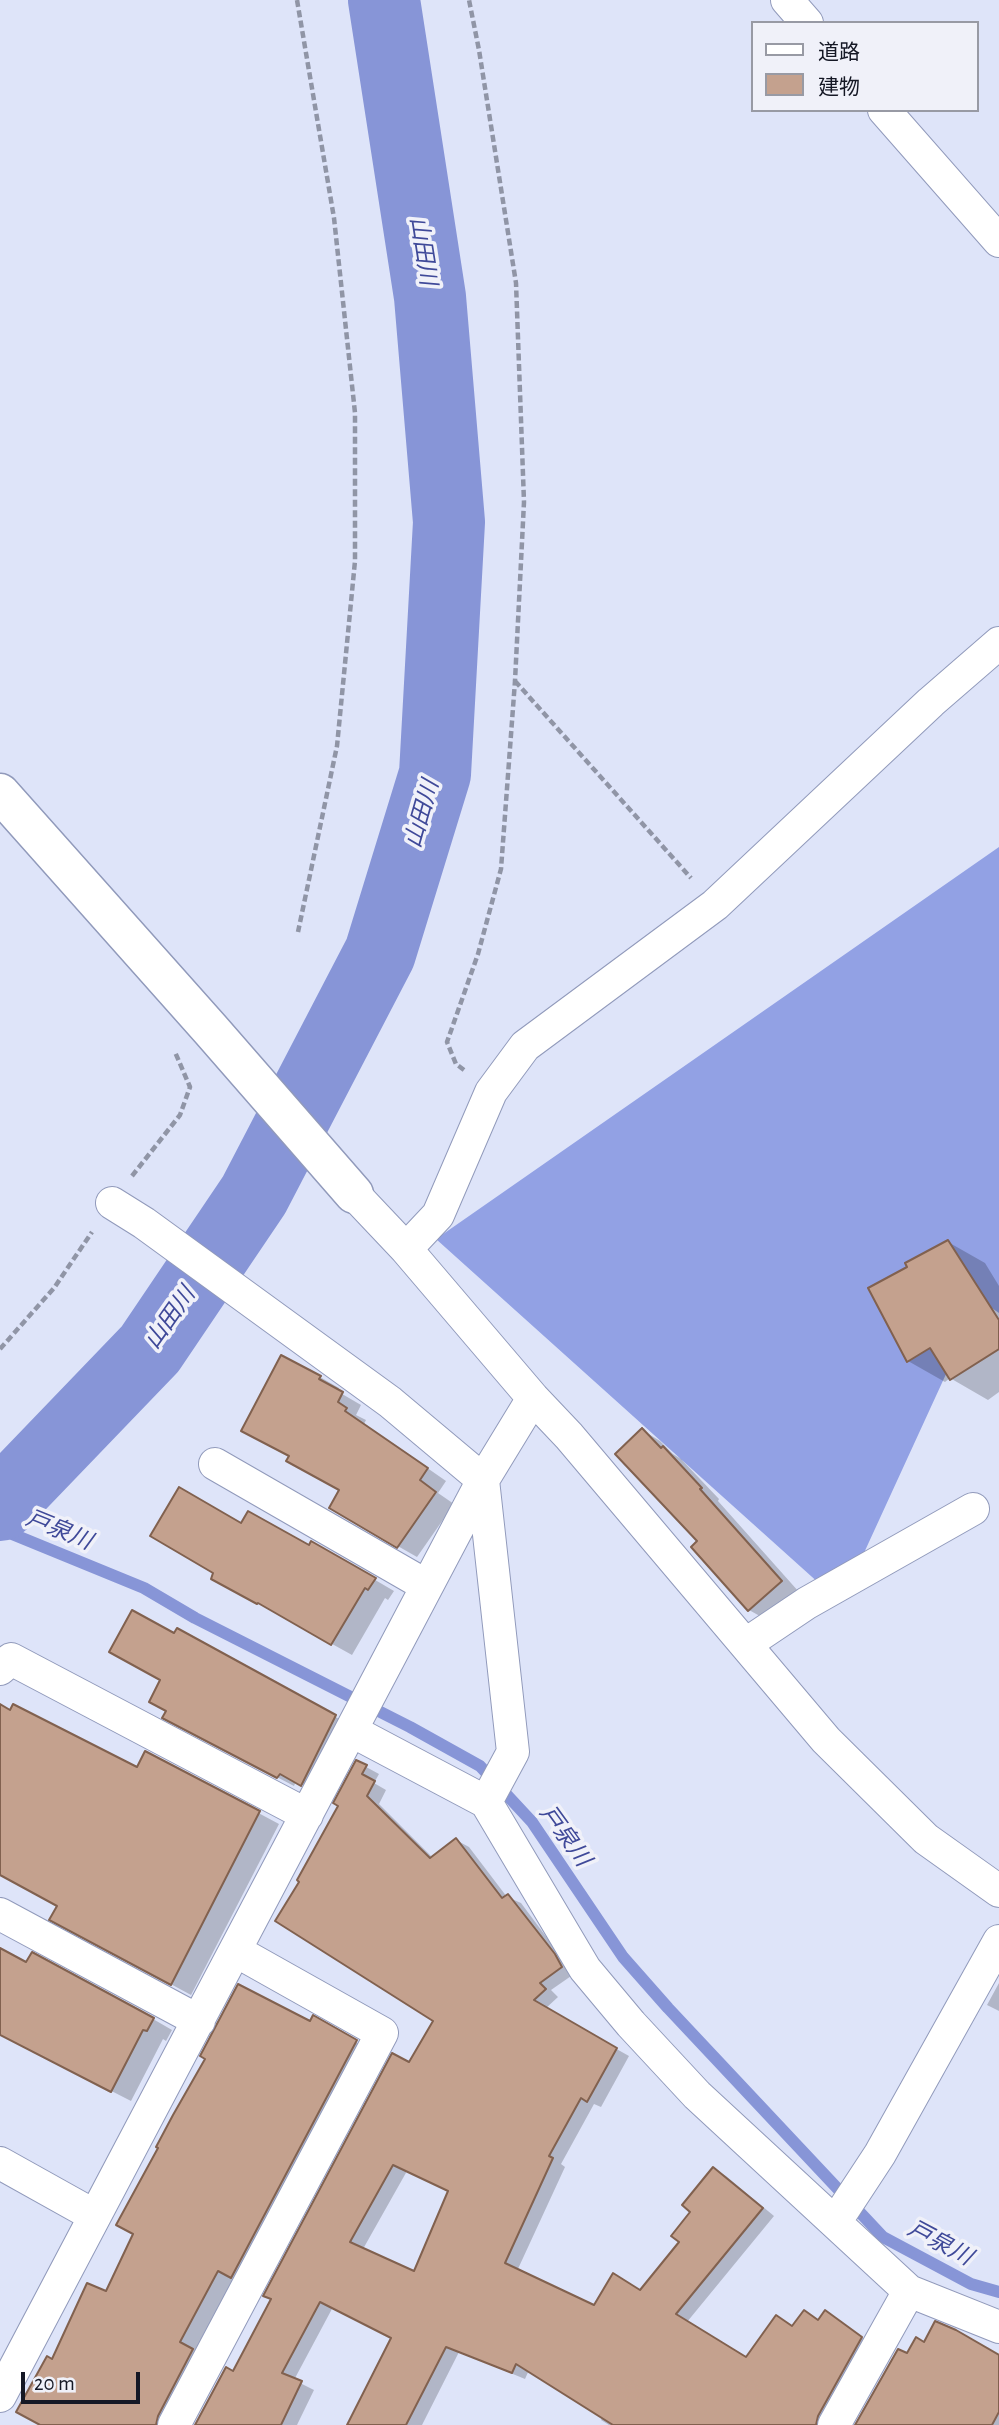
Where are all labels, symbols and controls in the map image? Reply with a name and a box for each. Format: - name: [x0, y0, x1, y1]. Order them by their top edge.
- legend: [750, 21, 978, 112]
- text: 道路: [818, 42, 860, 63]
- text: 建物: [818, 77, 860, 98]
- water label: 山田川: [404, 215, 442, 287]
- water label: 山田川: [399, 777, 445, 851]
- water label: 山田川: [139, 1282, 201, 1354]
- water label: 戸泉川: [22, 1504, 96, 1556]
- water label: 戸泉川: [534, 1800, 596, 1872]
- water label: 戸泉川: [903, 2215, 977, 2271]
- scale bar: [24, 2358, 144, 2402]
- text: 20 m: [34, 2373, 75, 2394]

